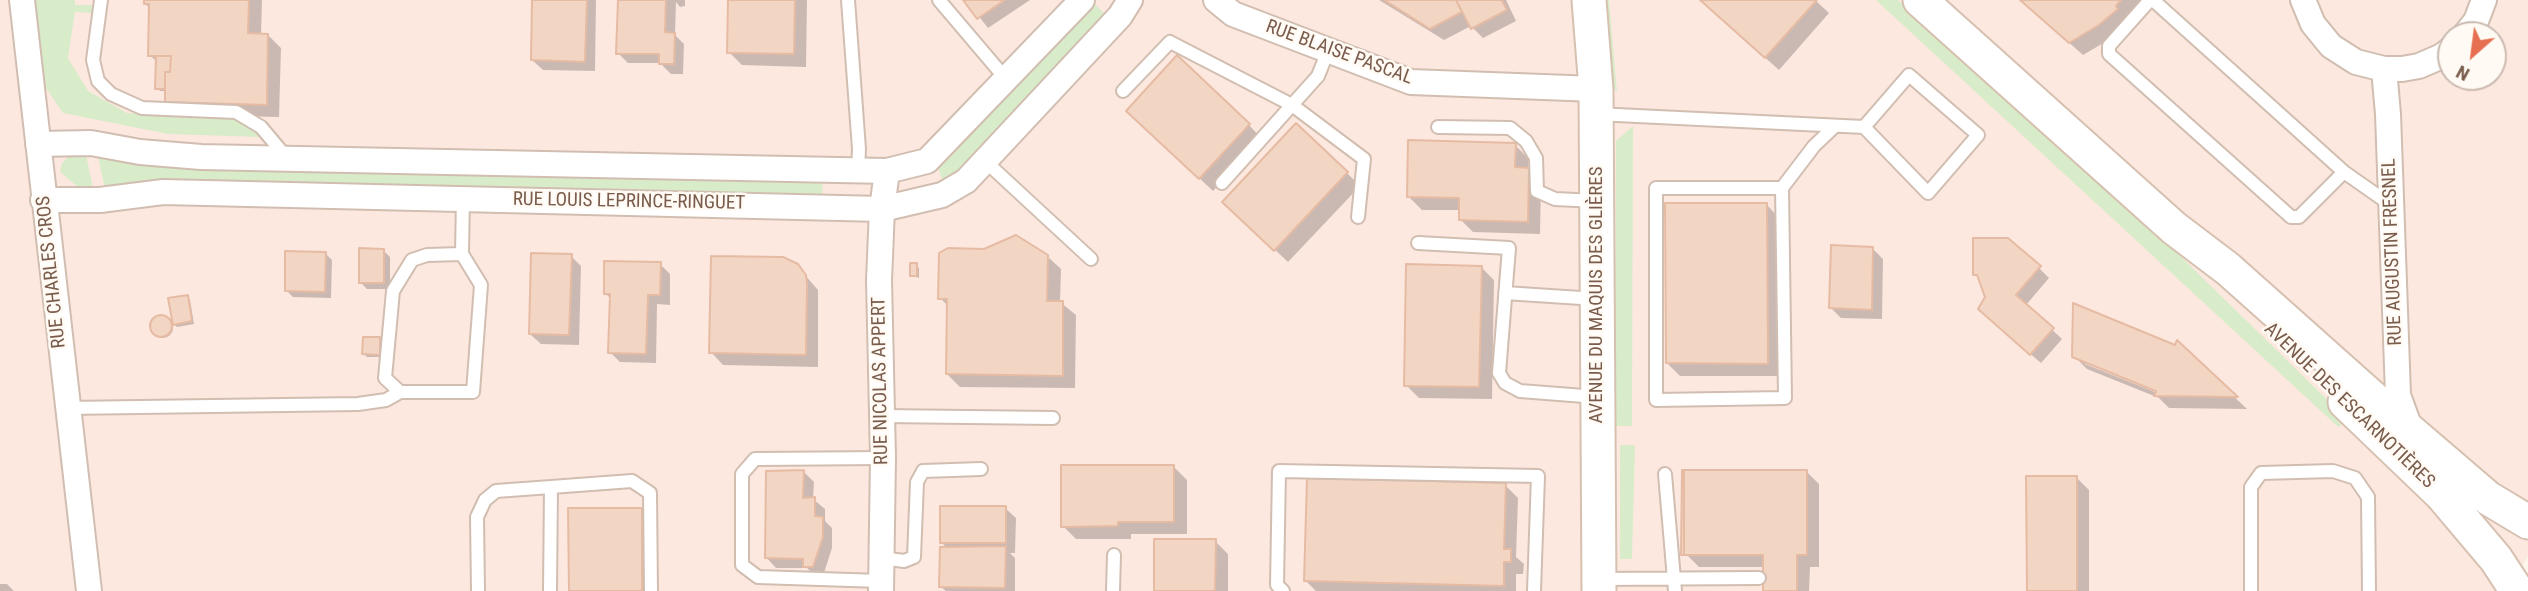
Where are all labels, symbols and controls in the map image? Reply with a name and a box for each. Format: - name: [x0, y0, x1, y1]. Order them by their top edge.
- street label: RUE BLAISE PASCAL: [1263, 16, 1415, 90]
- north arrow: [2437, 21, 2507, 91]
- text: N: [2452, 60, 2473, 86]
- street label: RUE AUGUSTIN FRESNEL: [2378, 158, 2408, 346]
- street label: AVENUE DU MAQUIS DES GLIÈRES: [1586, 166, 1608, 424]
- street label: RUE LOUIS LEPRINCE-RINGUET: [513, 189, 745, 215]
- street label: RUE CHARLES CROS: [33, 195, 71, 349]
- street label: RUE NICOLAS APPERT: [868, 297, 894, 465]
- street label: AVENUE DES ESCARNOTIÈRES: [2259, 318, 2439, 494]

